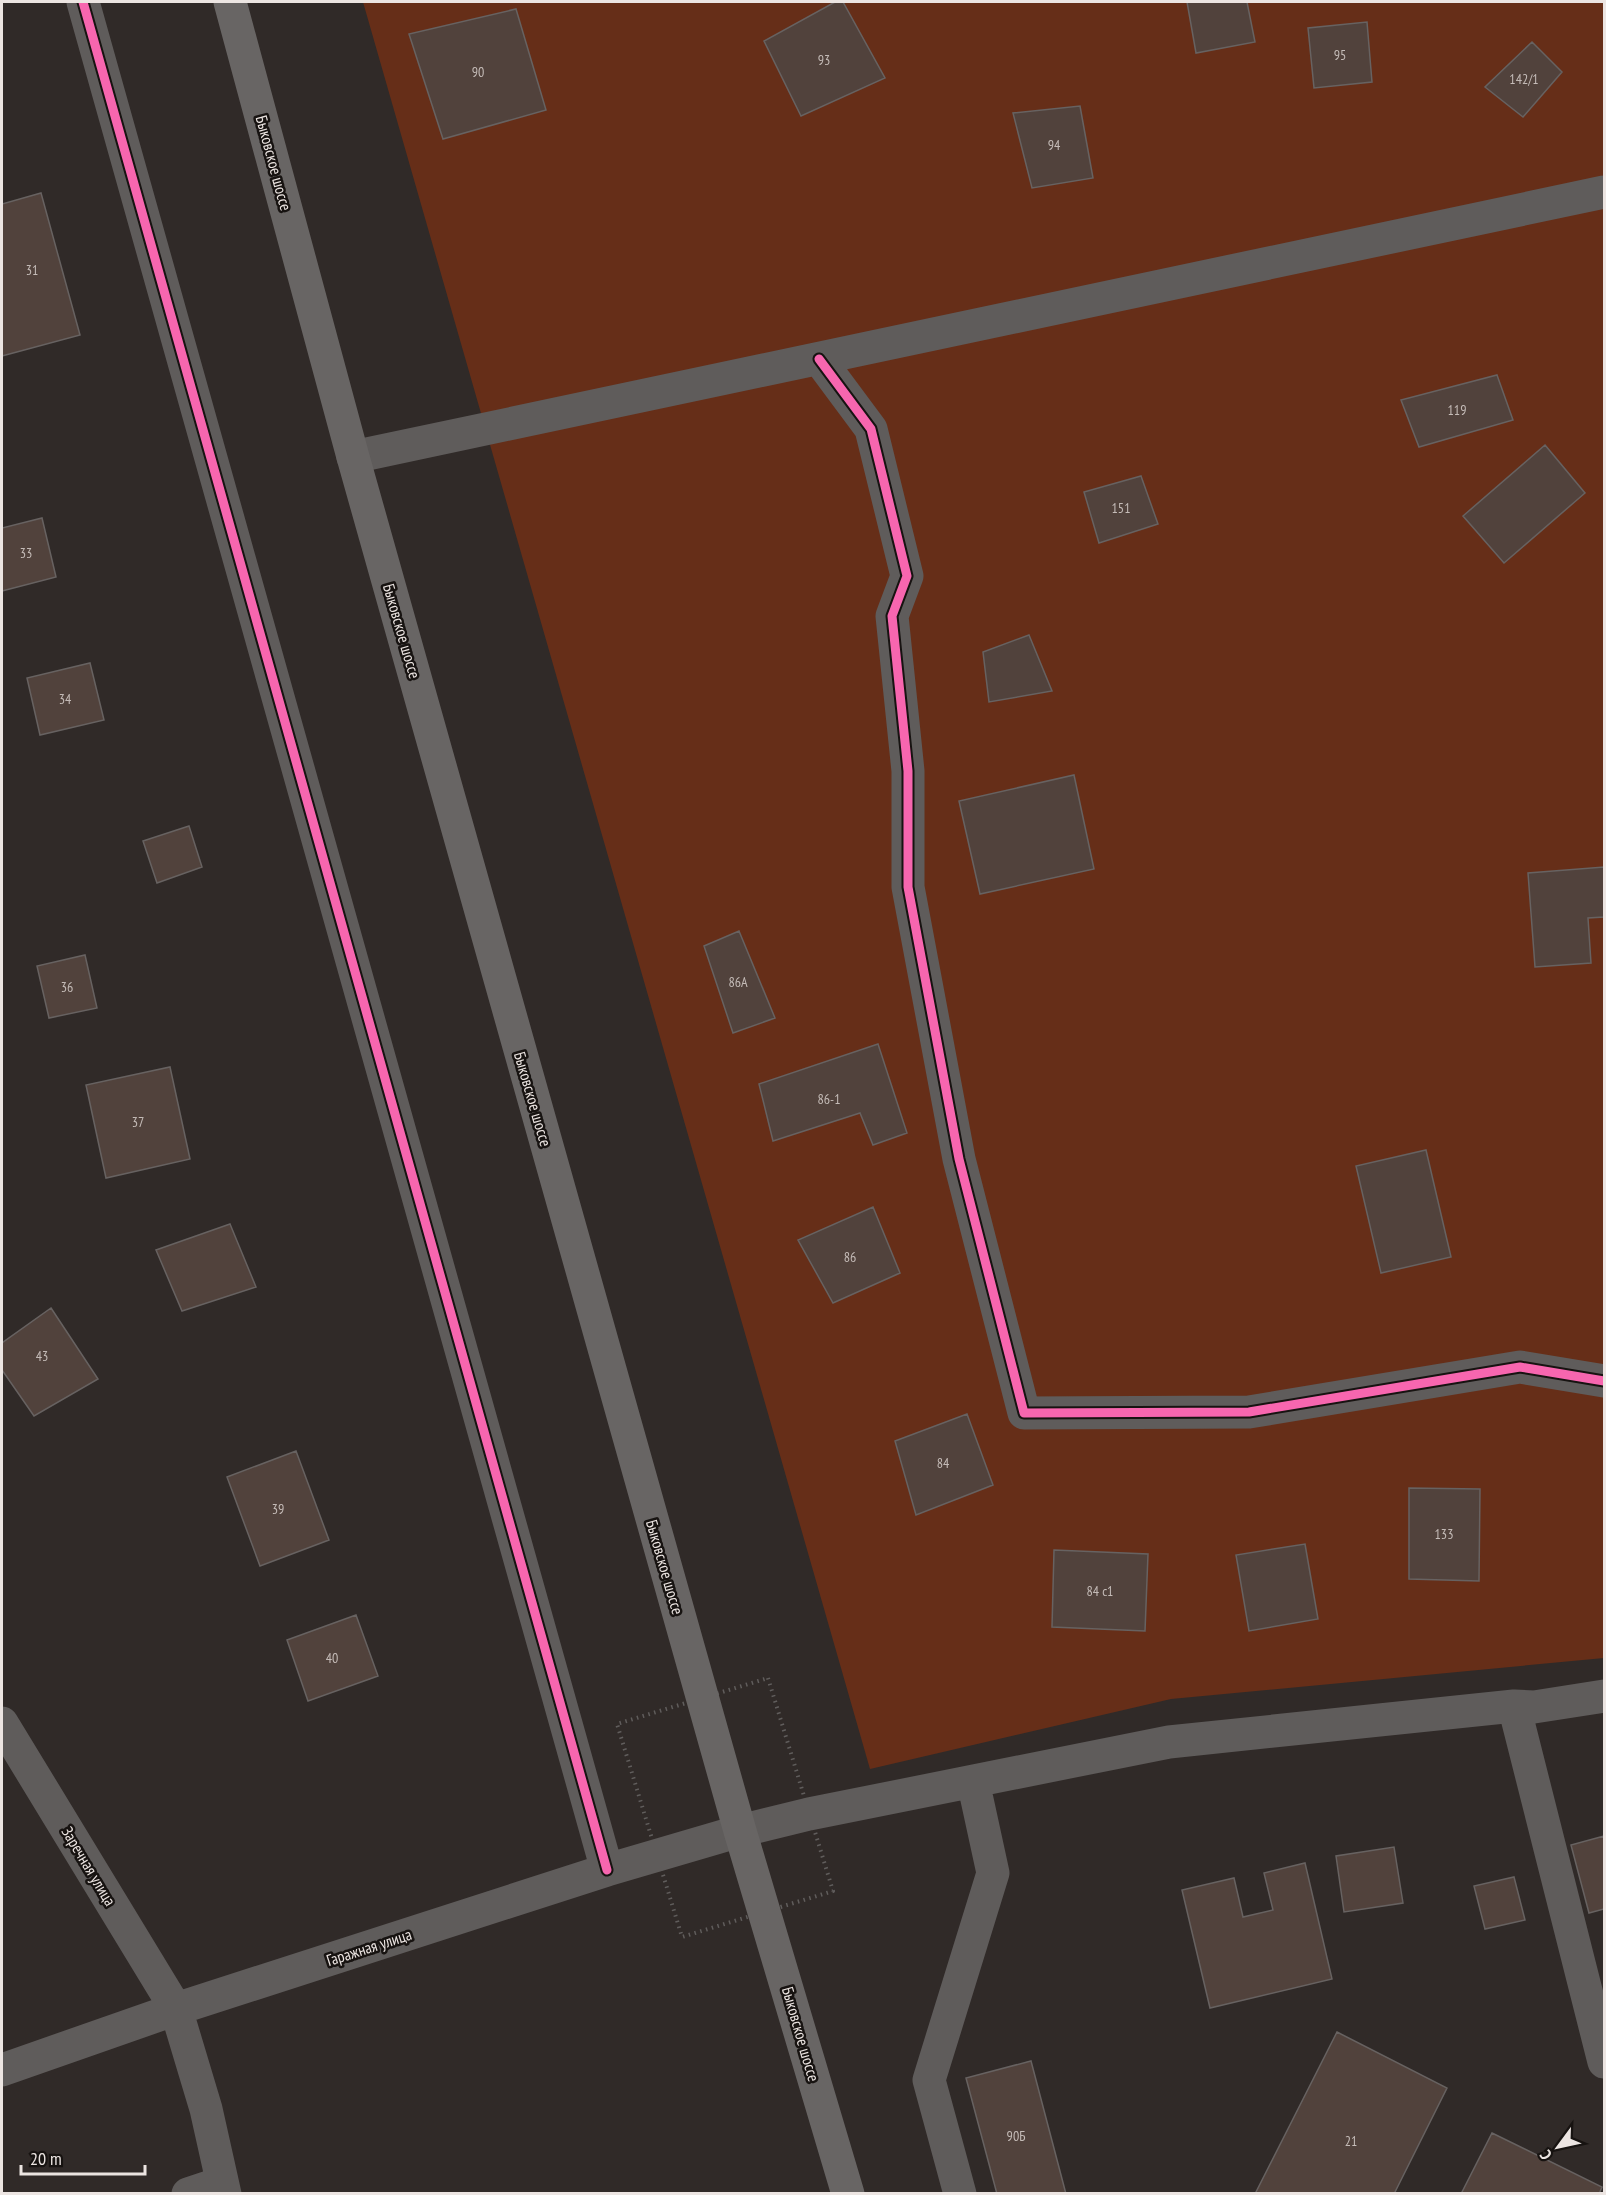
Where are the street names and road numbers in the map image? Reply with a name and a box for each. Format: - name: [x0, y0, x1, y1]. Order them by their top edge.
- street label: Быковское шоссе: [252, 113, 296, 213]
- street label: Быковское шоссе: [379, 581, 425, 681]
- street label: Быковское шоссе: [510, 1049, 556, 1149]
- street label: Быковское шоссе: [642, 1517, 688, 1617]
- street label: Заречная улица: [58, 1823, 120, 1909]
- street label: Гаражная улица: [324, 1924, 414, 1970]
- street label: Быковское шоссе: [778, 1984, 824, 2084]

